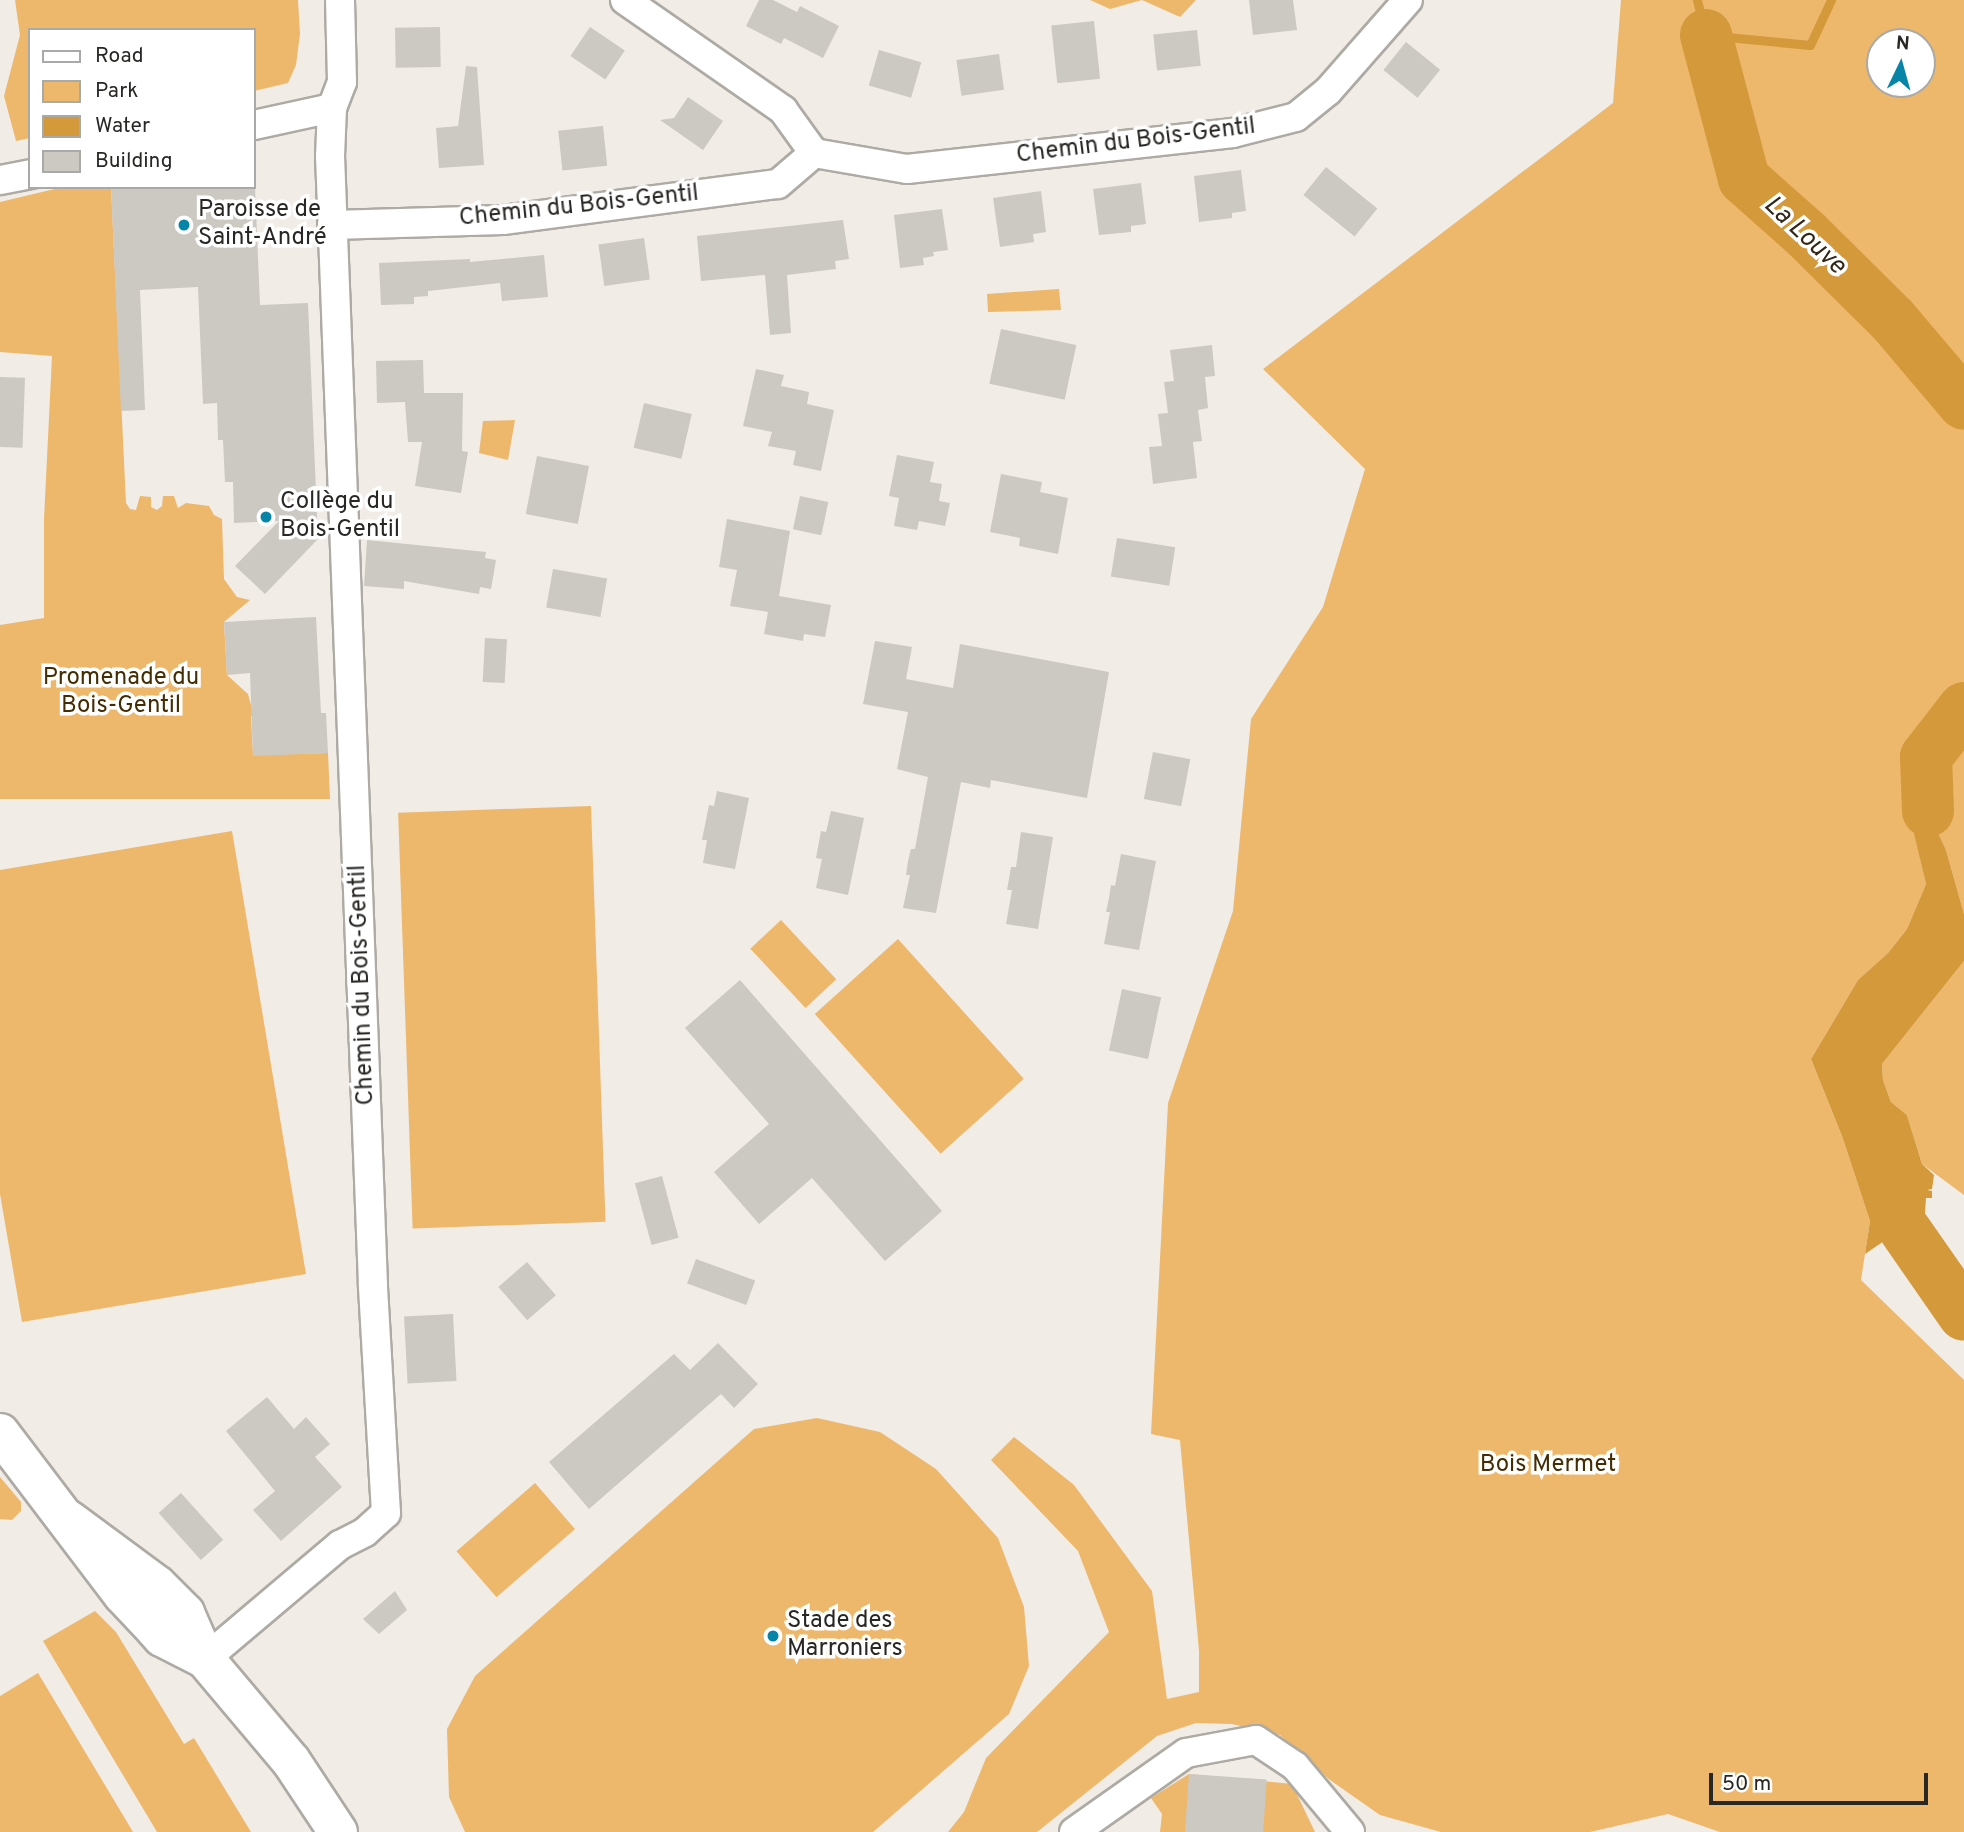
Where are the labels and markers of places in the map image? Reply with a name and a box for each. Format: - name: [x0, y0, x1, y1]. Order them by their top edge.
- place label: Paroisse de Saint-André: [198, 197, 327, 253]
- marker: Paroisse de Saint-André: [176, 217, 192, 233]
- place label: Collège du Bois-Gentil: [280, 489, 400, 545]
- marker: Collège du Bois-Gentil: [258, 509, 274, 525]
- place label: Stade des Marroniers: [787, 1608, 903, 1664]
- marker: Stade des Marroniers: [765, 1628, 781, 1644]

